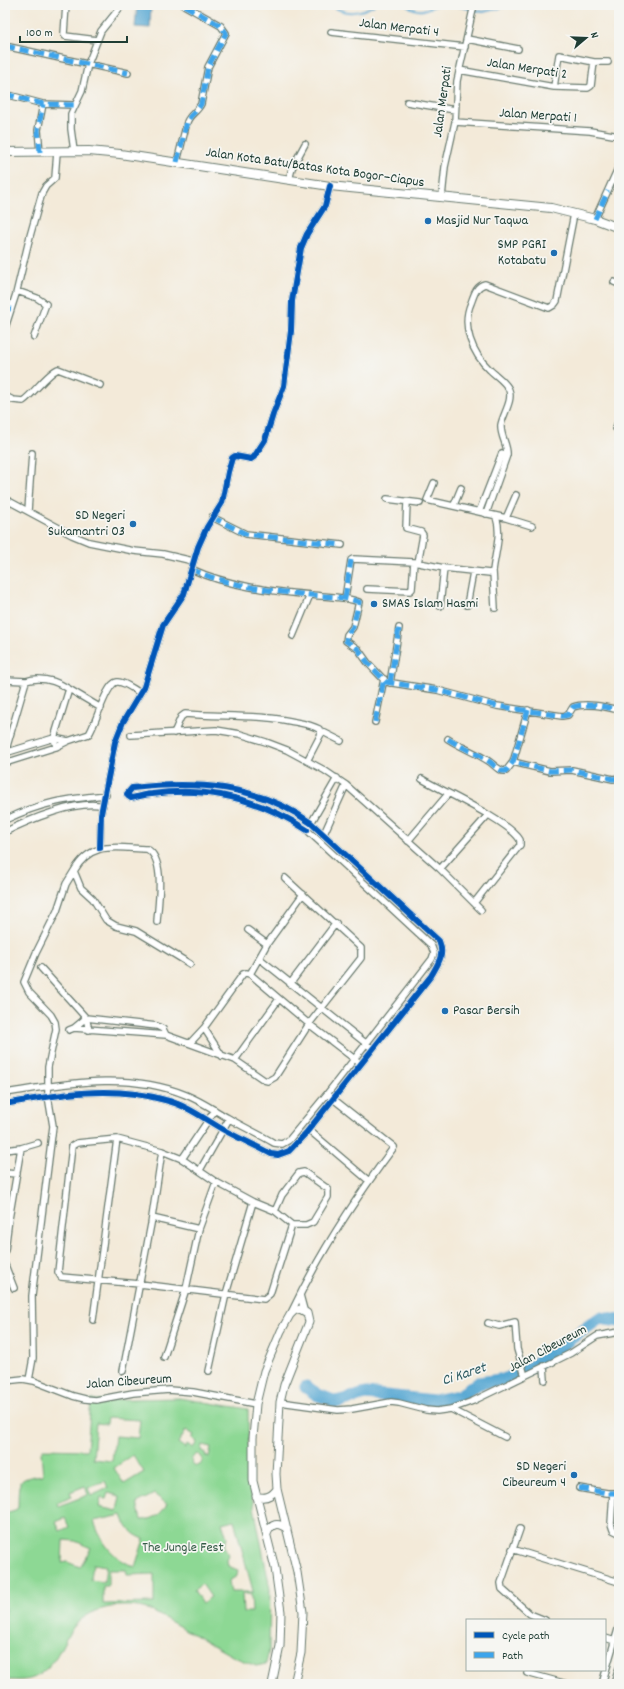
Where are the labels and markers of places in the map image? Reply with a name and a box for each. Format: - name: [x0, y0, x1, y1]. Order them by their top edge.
- place label: Masjid Nur Taqwa: [436, 211, 528, 231]
- marker: Masjid Nur Taqwa: [423, 216, 433, 226]
- place label: SMP PGRI Kotabatu: [497, 235, 547, 271]
- marker: SMP PGRI Kotabatu: [549, 248, 559, 258]
- place label: SD Negeri Sukamantri 03: [48, 506, 125, 542]
- marker: SD Negeri Sukamantri 03: [128, 519, 138, 529]
- place label: SMAS Islam Hasmi: [382, 594, 479, 614]
- marker: SMAS Islam Hasmi: [369, 599, 379, 609]
- place label: Pasar Bersih: [453, 1001, 520, 1021]
- marker: Pasar Bersih: [440, 1006, 450, 1016]
- place label: SD Negeri Cibeureum 4: [502, 1457, 566, 1493]
- marker: SD Negeri Cibeureum 4: [569, 1470, 579, 1480]

